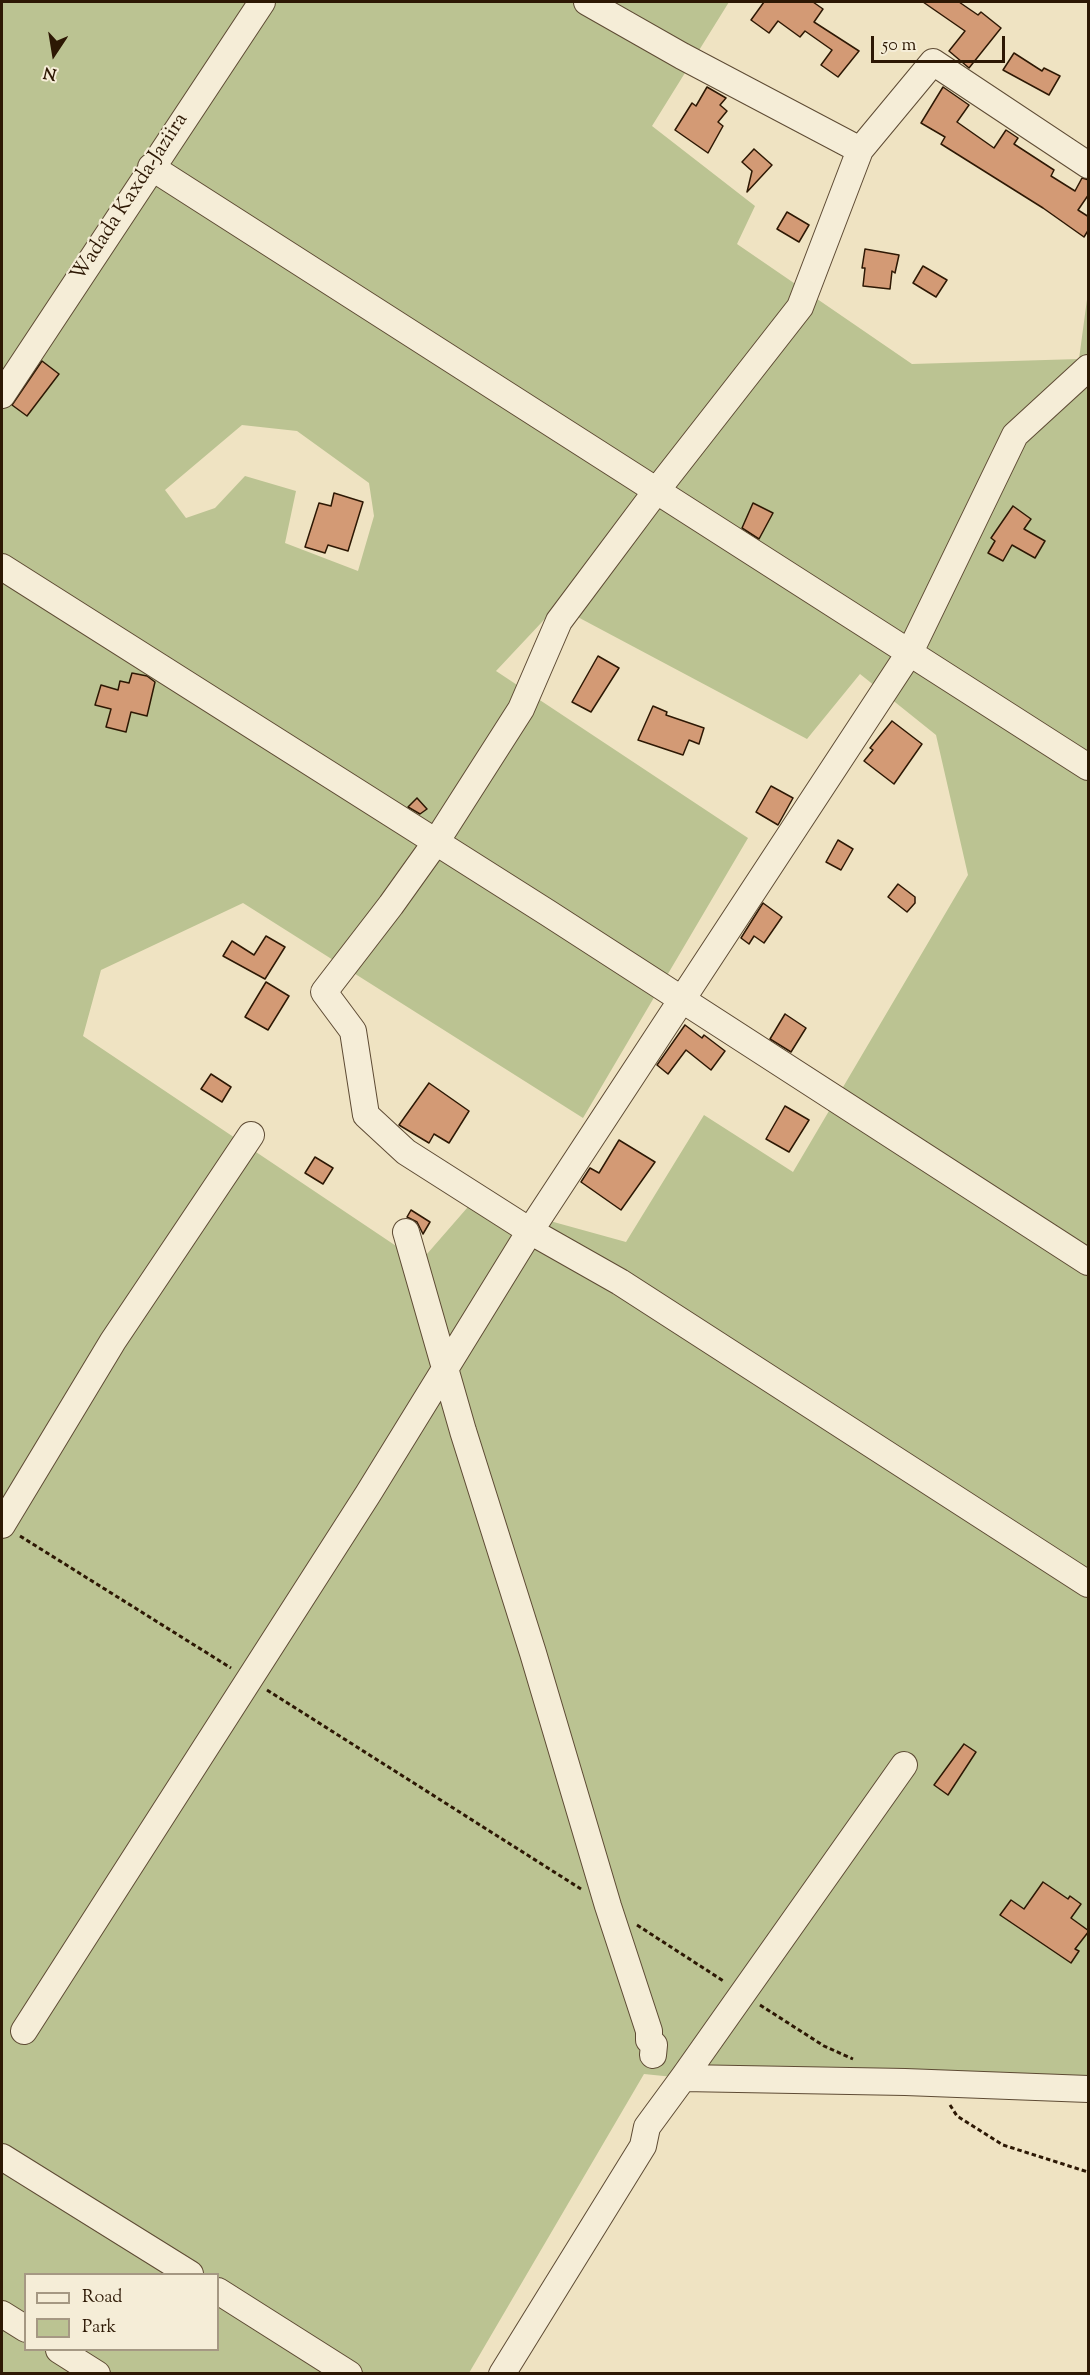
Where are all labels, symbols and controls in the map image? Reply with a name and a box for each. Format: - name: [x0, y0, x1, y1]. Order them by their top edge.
- north arrow: [24, 24, 84, 84]
- scale bar: [874, 24, 1008, 62]
- text: 50 m: [882, 33, 916, 59]
- text: N: [42, 60, 59, 85]
- street label: Wadada Kaxda-Jaziira: [67, 109, 195, 287]
- legend: [24, 2273, 219, 2351]
- text: Road: [82, 2285, 122, 2311]
- text: Park: [82, 2315, 116, 2341]

